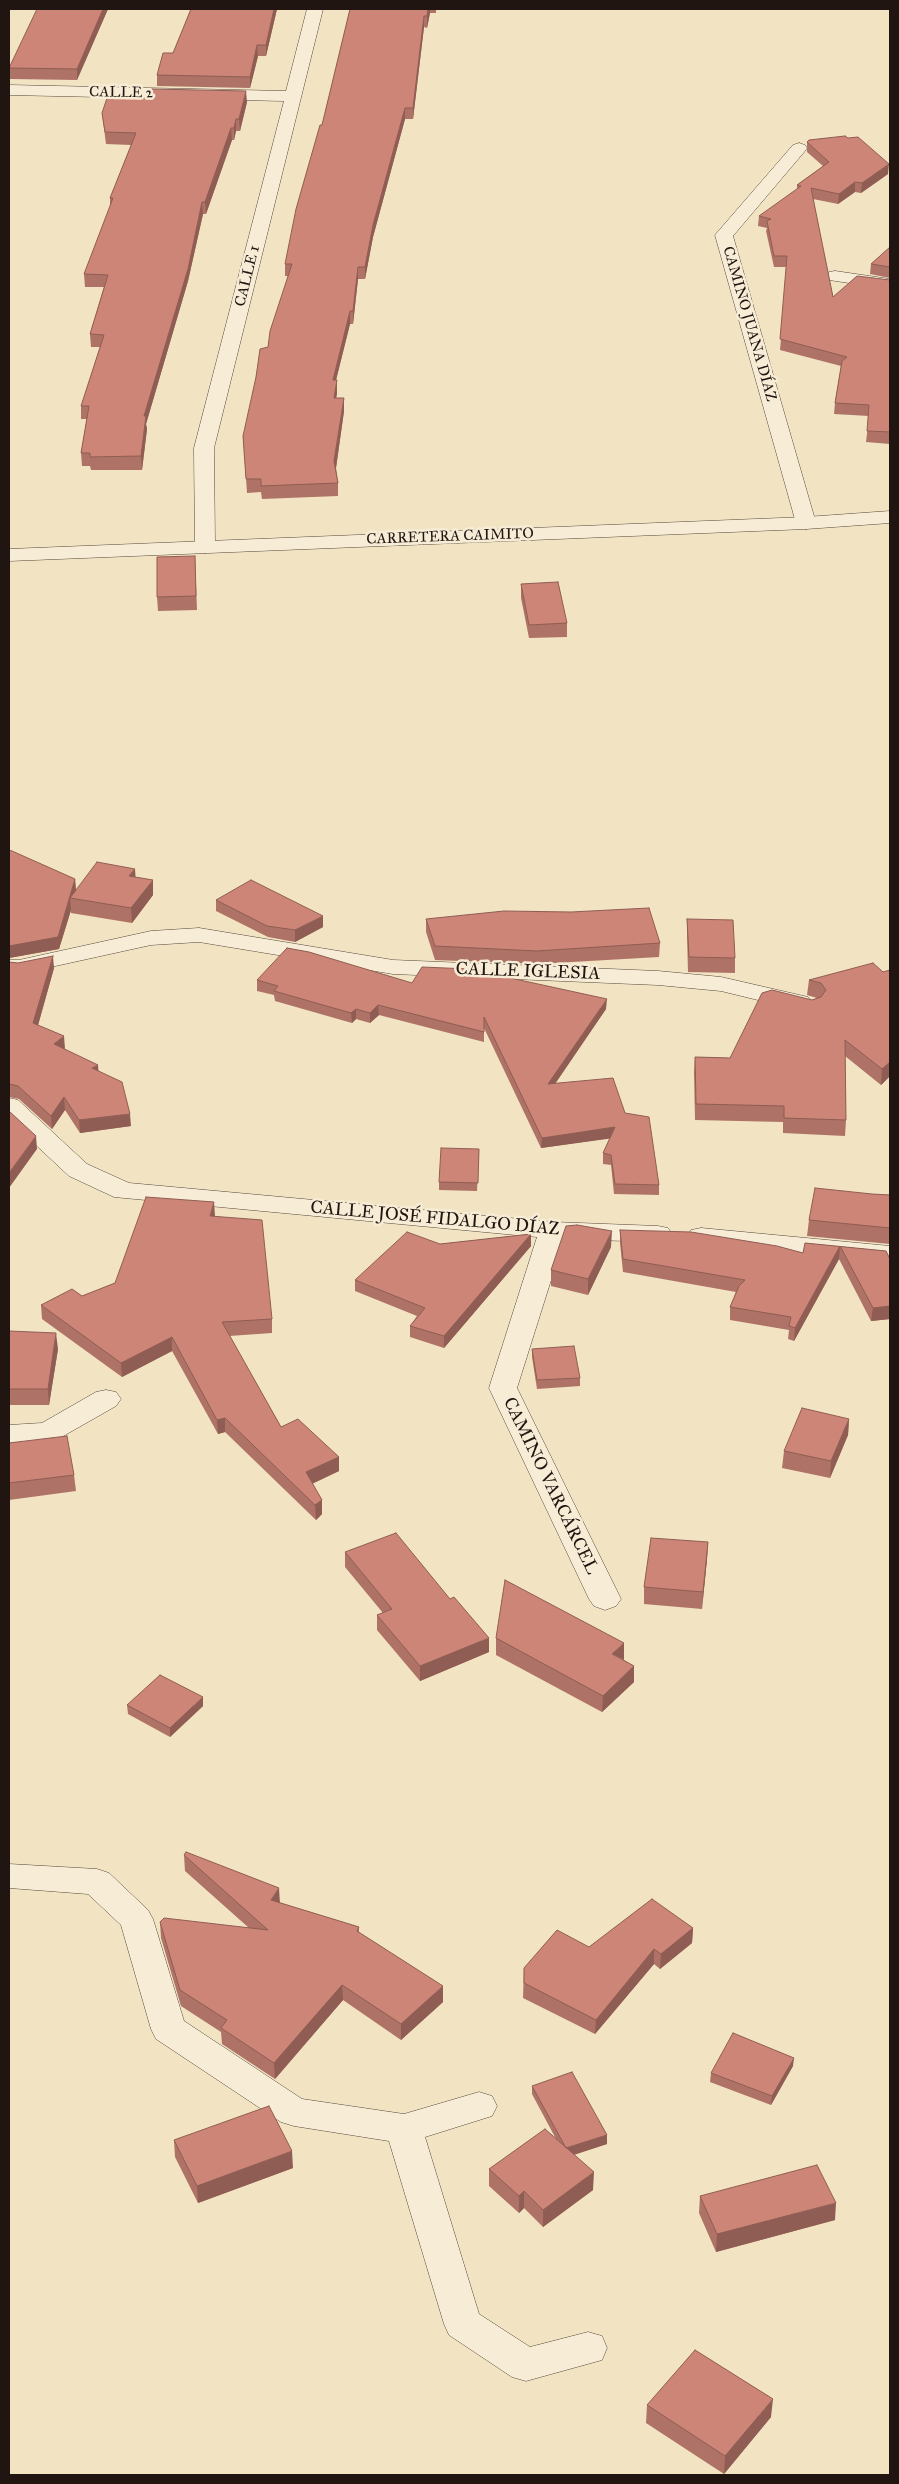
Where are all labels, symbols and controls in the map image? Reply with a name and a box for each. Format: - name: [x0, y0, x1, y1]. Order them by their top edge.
- street label: CALLE 2: [89, 83, 153, 103]
- street label: CALLE 1: [232, 244, 264, 308]
- street label: CAMINO JUANA DÍAZ: [718, 244, 780, 404]
- street label: CARRETERA CAIMITO: [366, 525, 534, 549]
- street label: CALLE IGLESIA: [455, 959, 601, 985]
- street label: CALLE JOSÉ FIDALGO DÍAZ: [309, 1197, 561, 1241]
- street label: CAMINO VARCÁRCEL: [498, 1394, 602, 1578]

